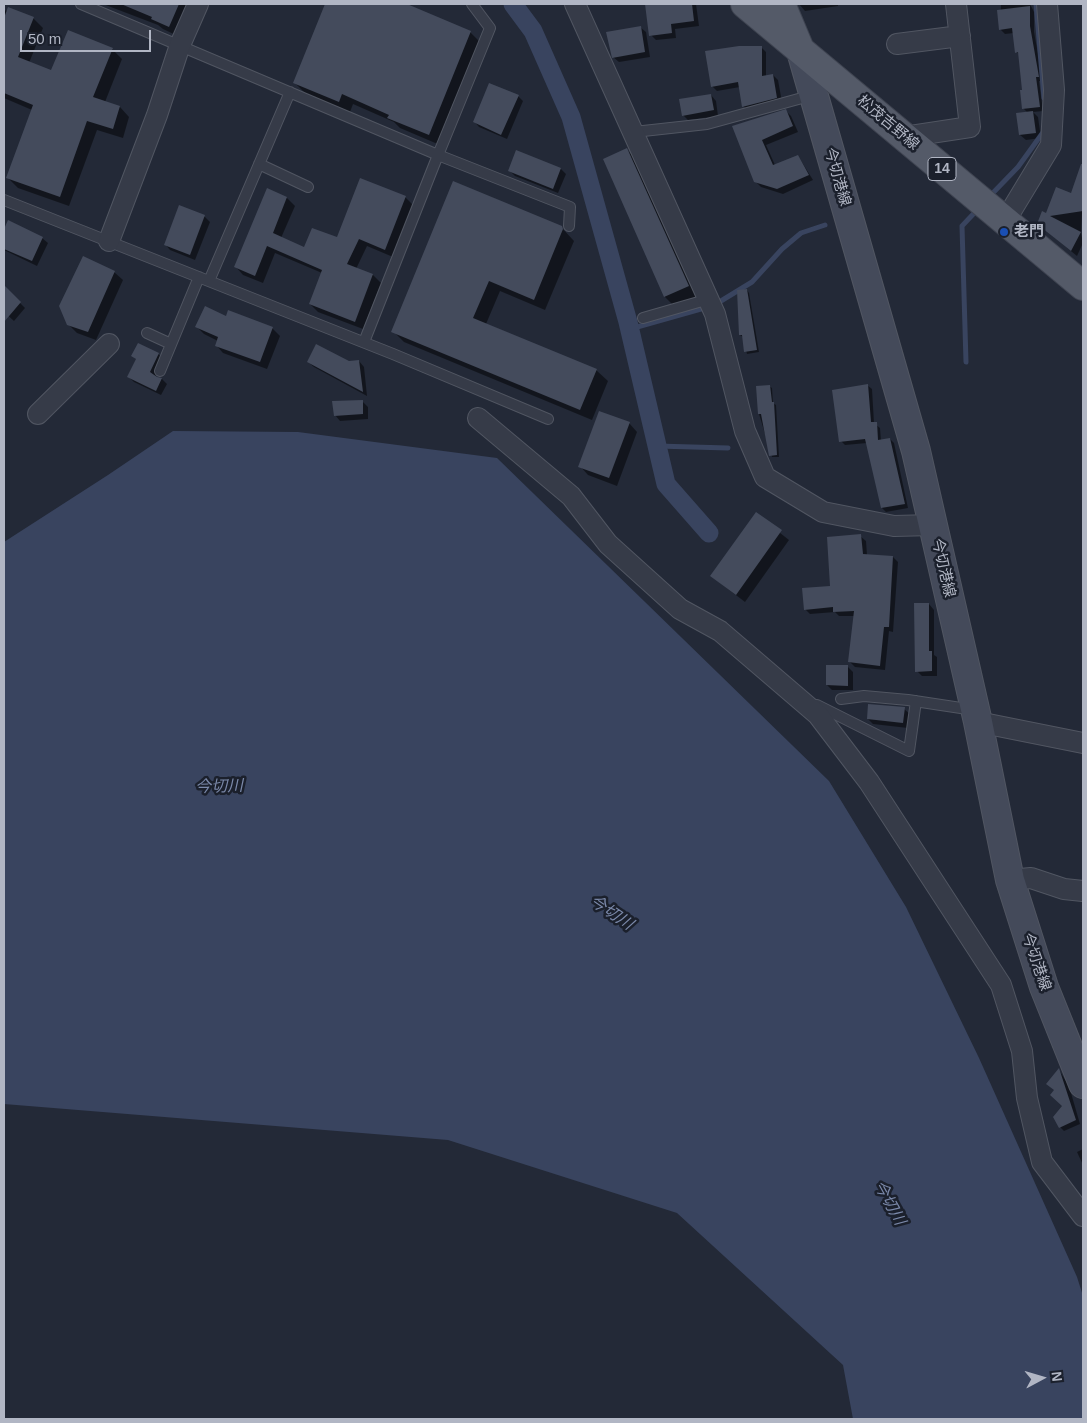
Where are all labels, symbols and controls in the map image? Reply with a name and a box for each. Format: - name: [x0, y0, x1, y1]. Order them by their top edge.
- scale bar: [22, 20, 154, 52]
- text: 50 m: [28, 30, 61, 47]
- street label: 松茂吉野線: [853, 92, 923, 154]
- street label: 今切港線: [820, 146, 854, 208]
- road number: 14: [928, 157, 956, 180]
- place label: 老門: [1014, 223, 1044, 241]
- marker: 老門: [998, 226, 1010, 238]
- street label: 今切港線: [927, 537, 959, 599]
- water label: 今切川: [195, 777, 243, 797]
- water label: 今切川: [586, 892, 636, 934]
- street label: 今切港線: [1018, 931, 1054, 993]
- water label: 今切川: [869, 1177, 909, 1229]
- north arrow: [1017, 1353, 1067, 1403]
- text: N: [1048, 1371, 1065, 1382]

